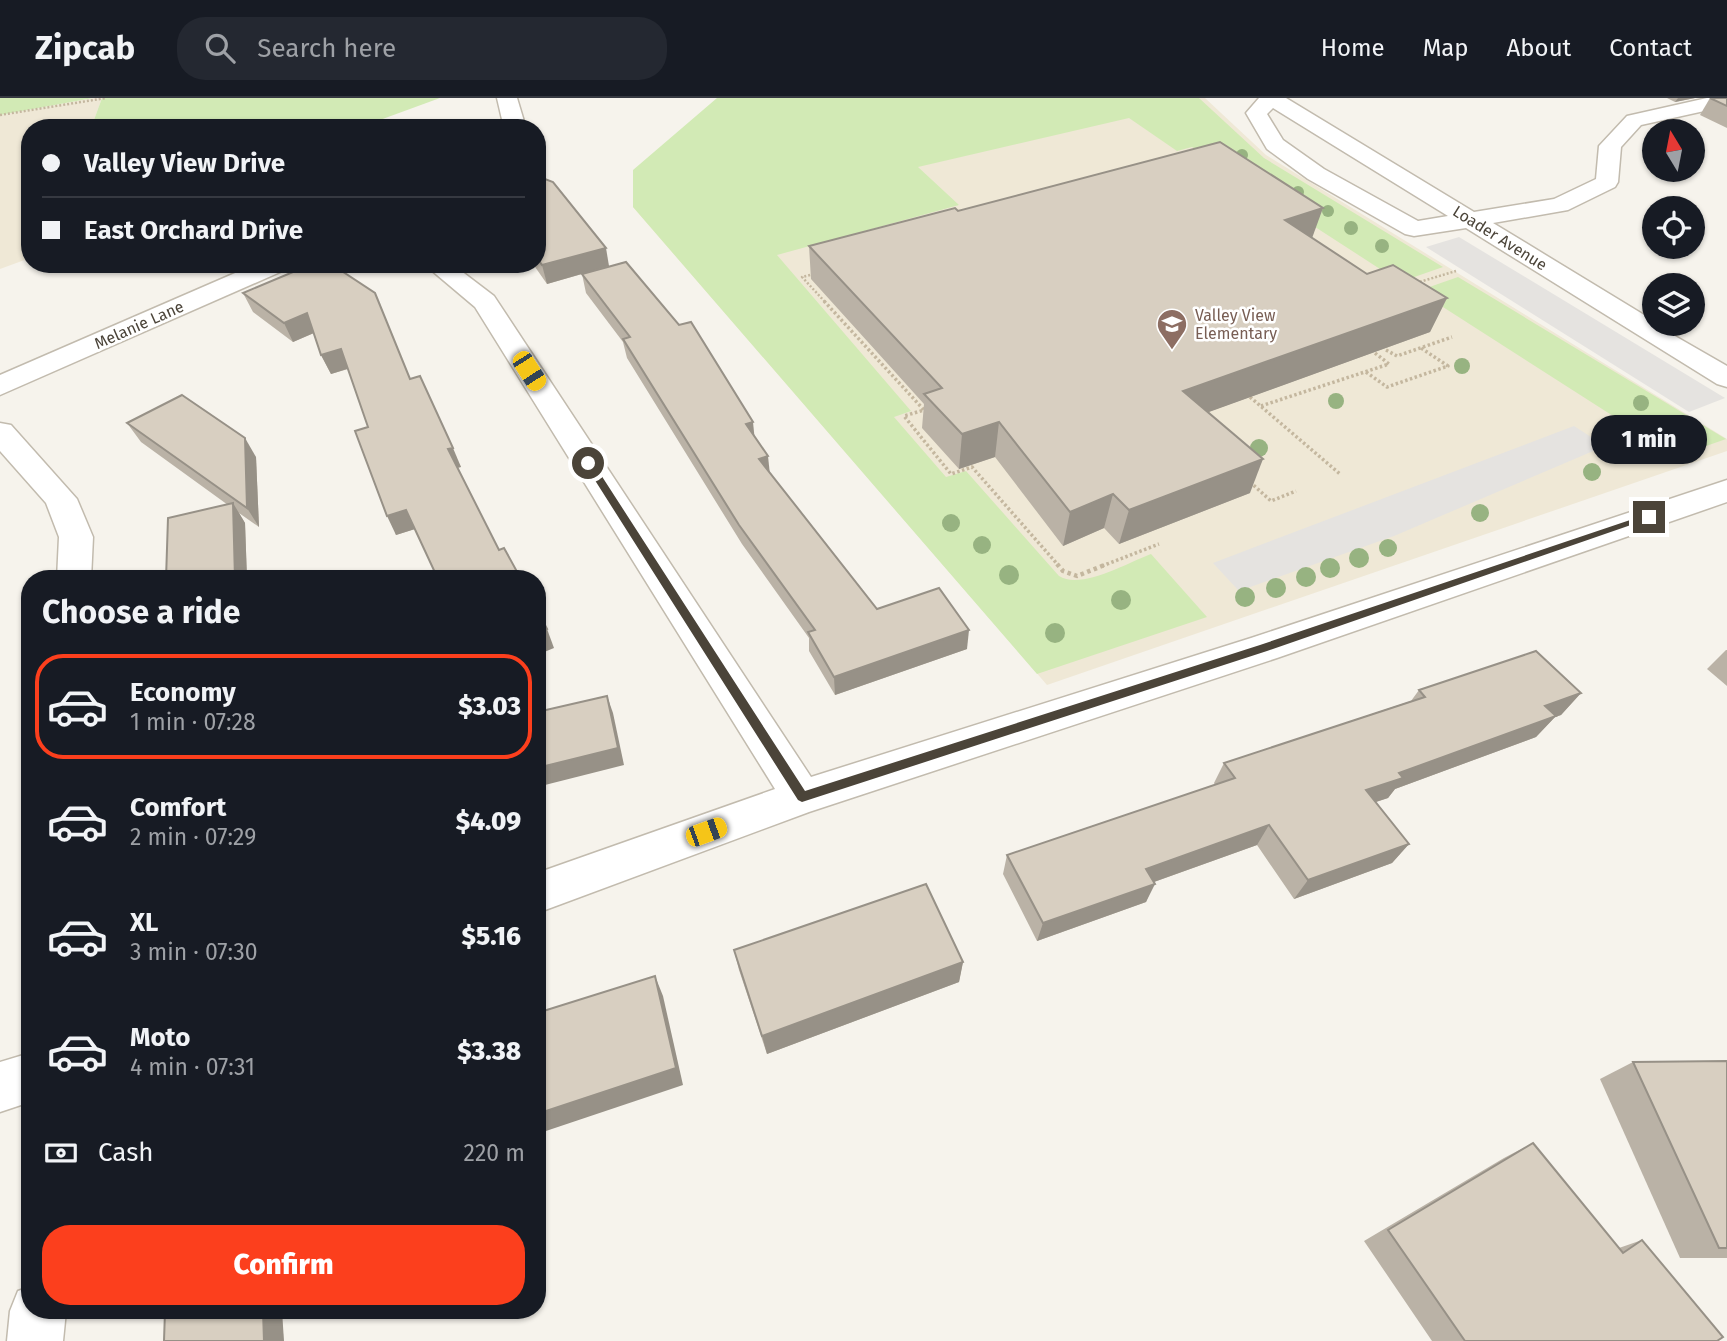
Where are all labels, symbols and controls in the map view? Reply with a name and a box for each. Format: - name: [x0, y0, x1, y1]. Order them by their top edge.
- search box: [177, 17, 667, 80]
- text: Zipcab: [35, 28, 135, 68]
- icon: search: [201, 29, 239, 67]
- text: Search here: [257, 33, 396, 64]
- text: Home: [1321, 34, 1385, 62]
- text: Map: [1423, 34, 1469, 62]
- text: About: [1507, 34, 1571, 62]
- text: Contact: [1609, 34, 1692, 62]
- north arrow: [1642, 119, 1704, 182]
- map controls: [1642, 119, 1705, 336]
- text: Valley View Drive: [84, 148, 285, 179]
- button: locate: [1642, 196, 1705, 259]
- street label: Loader Avenue: [1449, 202, 1551, 274]
- text: East Orchard Drive: [84, 215, 303, 246]
- button: layers: [1642, 273, 1705, 336]
- street label: Melanie Lane: [91, 297, 187, 353]
- place label: Valley View Elementary: [1195, 306, 1277, 343]
- school or university icon: Valley View Elementary: [1155, 307, 1189, 351]
- car: [509, 348, 550, 394]
- callout: 1 min: [1591, 416, 1707, 464]
- text: 1 min: [1621, 425, 1677, 453]
- route start: [572, 447, 604, 479]
- route end: [1633, 501, 1665, 533]
- text: Choose a ride: [42, 593, 240, 631]
- icon: car: [46, 675, 109, 738]
- text: Economy: [130, 677, 236, 708]
- text: $3.03: [458, 691, 521, 722]
- text: 1 min · 07:28: [130, 708, 256, 736]
- icon: car: [46, 790, 109, 853]
- text: Comfort: [130, 792, 226, 823]
- text: $4.09: [456, 806, 521, 837]
- car: [683, 815, 730, 849]
- text: 2 min · 07:29: [130, 823, 256, 851]
- icon: car: [46, 905, 109, 968]
- text: XL: [130, 907, 158, 938]
- text: $5.16: [462, 921, 521, 952]
- text: 3 min · 07:30: [130, 938, 258, 966]
- icon: car: [46, 1020, 109, 1083]
- text: Moto: [130, 1022, 190, 1053]
- text: $3.38: [457, 1036, 521, 1067]
- text: 4 min · 07:31: [130, 1053, 255, 1081]
- icon: cash: [42, 1134, 80, 1172]
- text: Cash: [98, 1137, 154, 1168]
- text: 220 m: [464, 1139, 525, 1167]
- button: Confirm: [42, 1225, 525, 1305]

